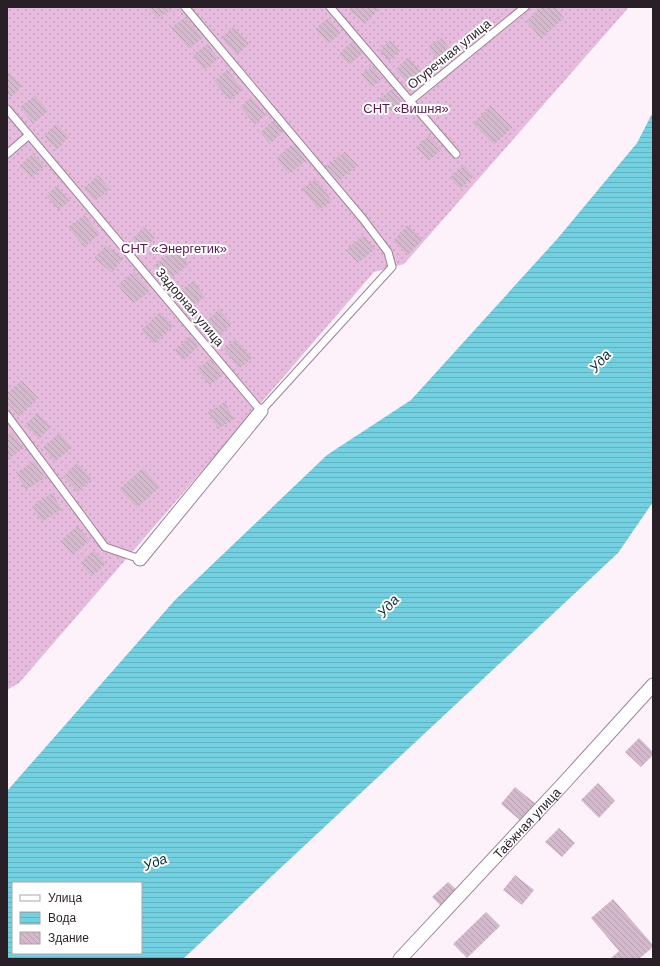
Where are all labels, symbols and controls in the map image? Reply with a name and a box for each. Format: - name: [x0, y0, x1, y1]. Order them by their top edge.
- street label: Огуречная улица: [404, 15, 494, 92]
- park label: СНТ «Вишня»: [363, 101, 449, 116]
- park label: СНТ «Энергетик»: [121, 241, 227, 256]
- street label: Задорная улица: [153, 265, 228, 350]
- water label: Уда: [585, 346, 614, 376]
- water label: Уда: [373, 591, 402, 621]
- street label: Таёжная улица: [490, 784, 564, 861]
- water label: Уда: [140, 850, 169, 874]
- legend: [12, 882, 142, 954]
- text: Улица: [48, 891, 82, 905]
- text: Вода: [48, 911, 76, 925]
- text: Здание: [48, 931, 89, 945]

